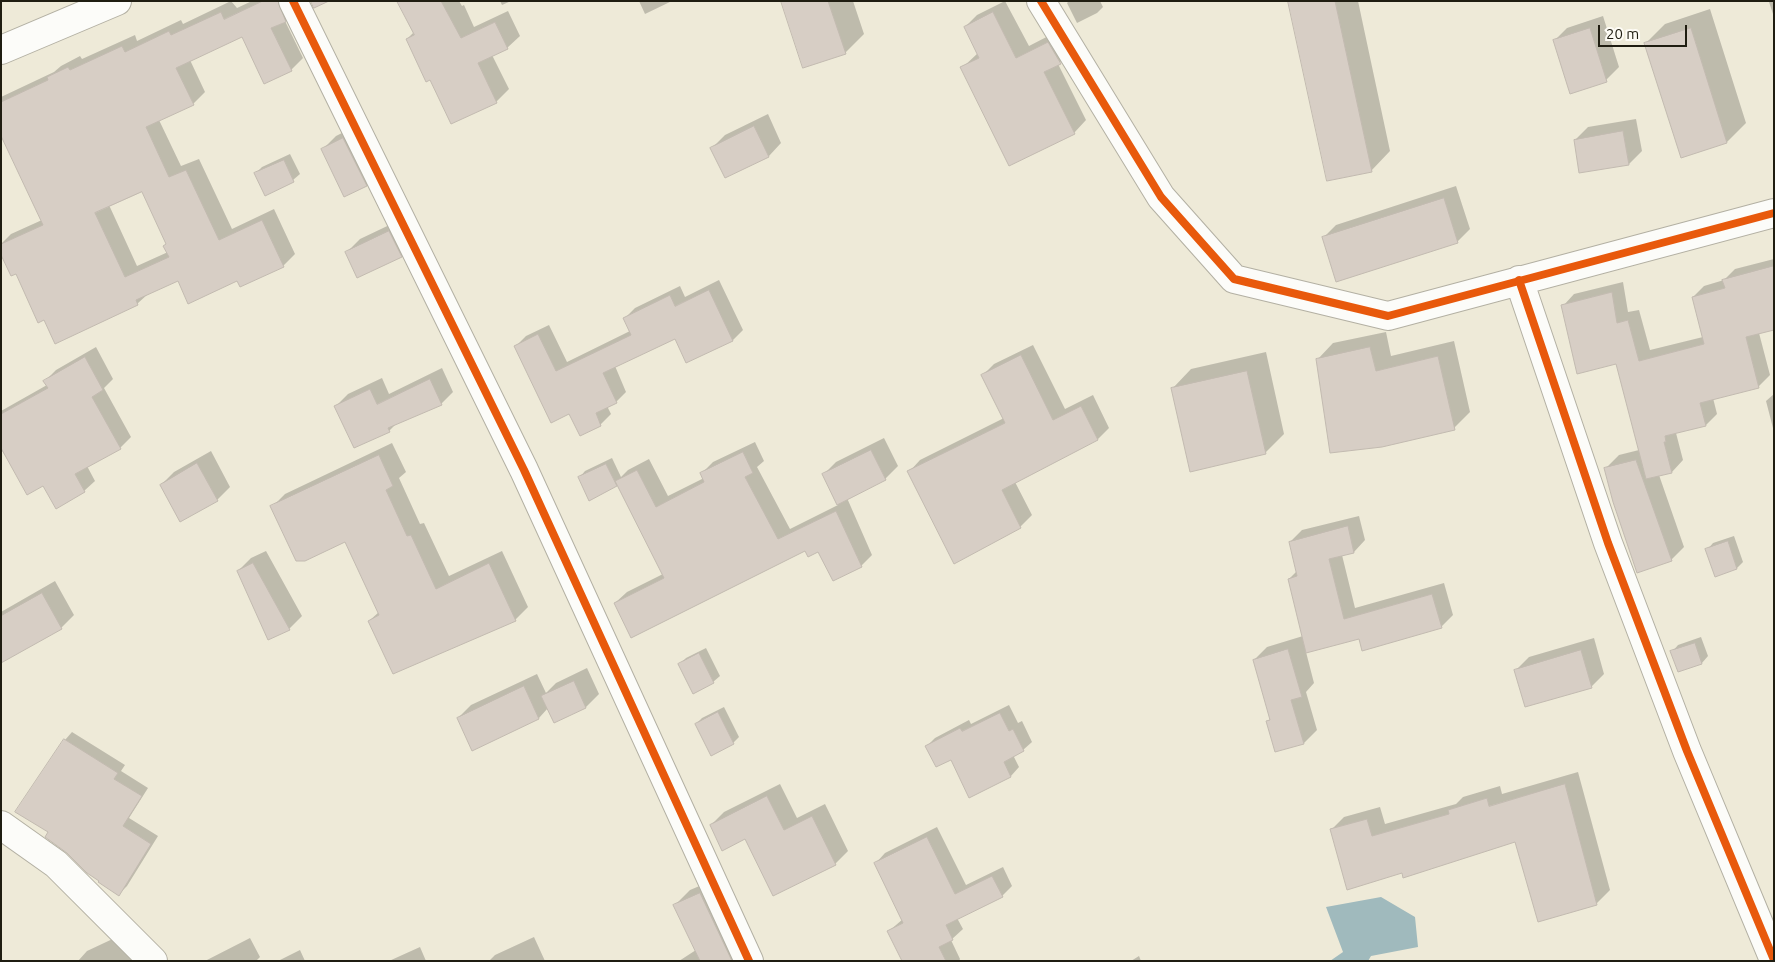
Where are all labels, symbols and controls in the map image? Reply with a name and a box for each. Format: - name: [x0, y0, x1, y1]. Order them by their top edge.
- scale bar: [1600, 15, 1689, 47]
- text: 20 m: [1606, 25, 1639, 42]

